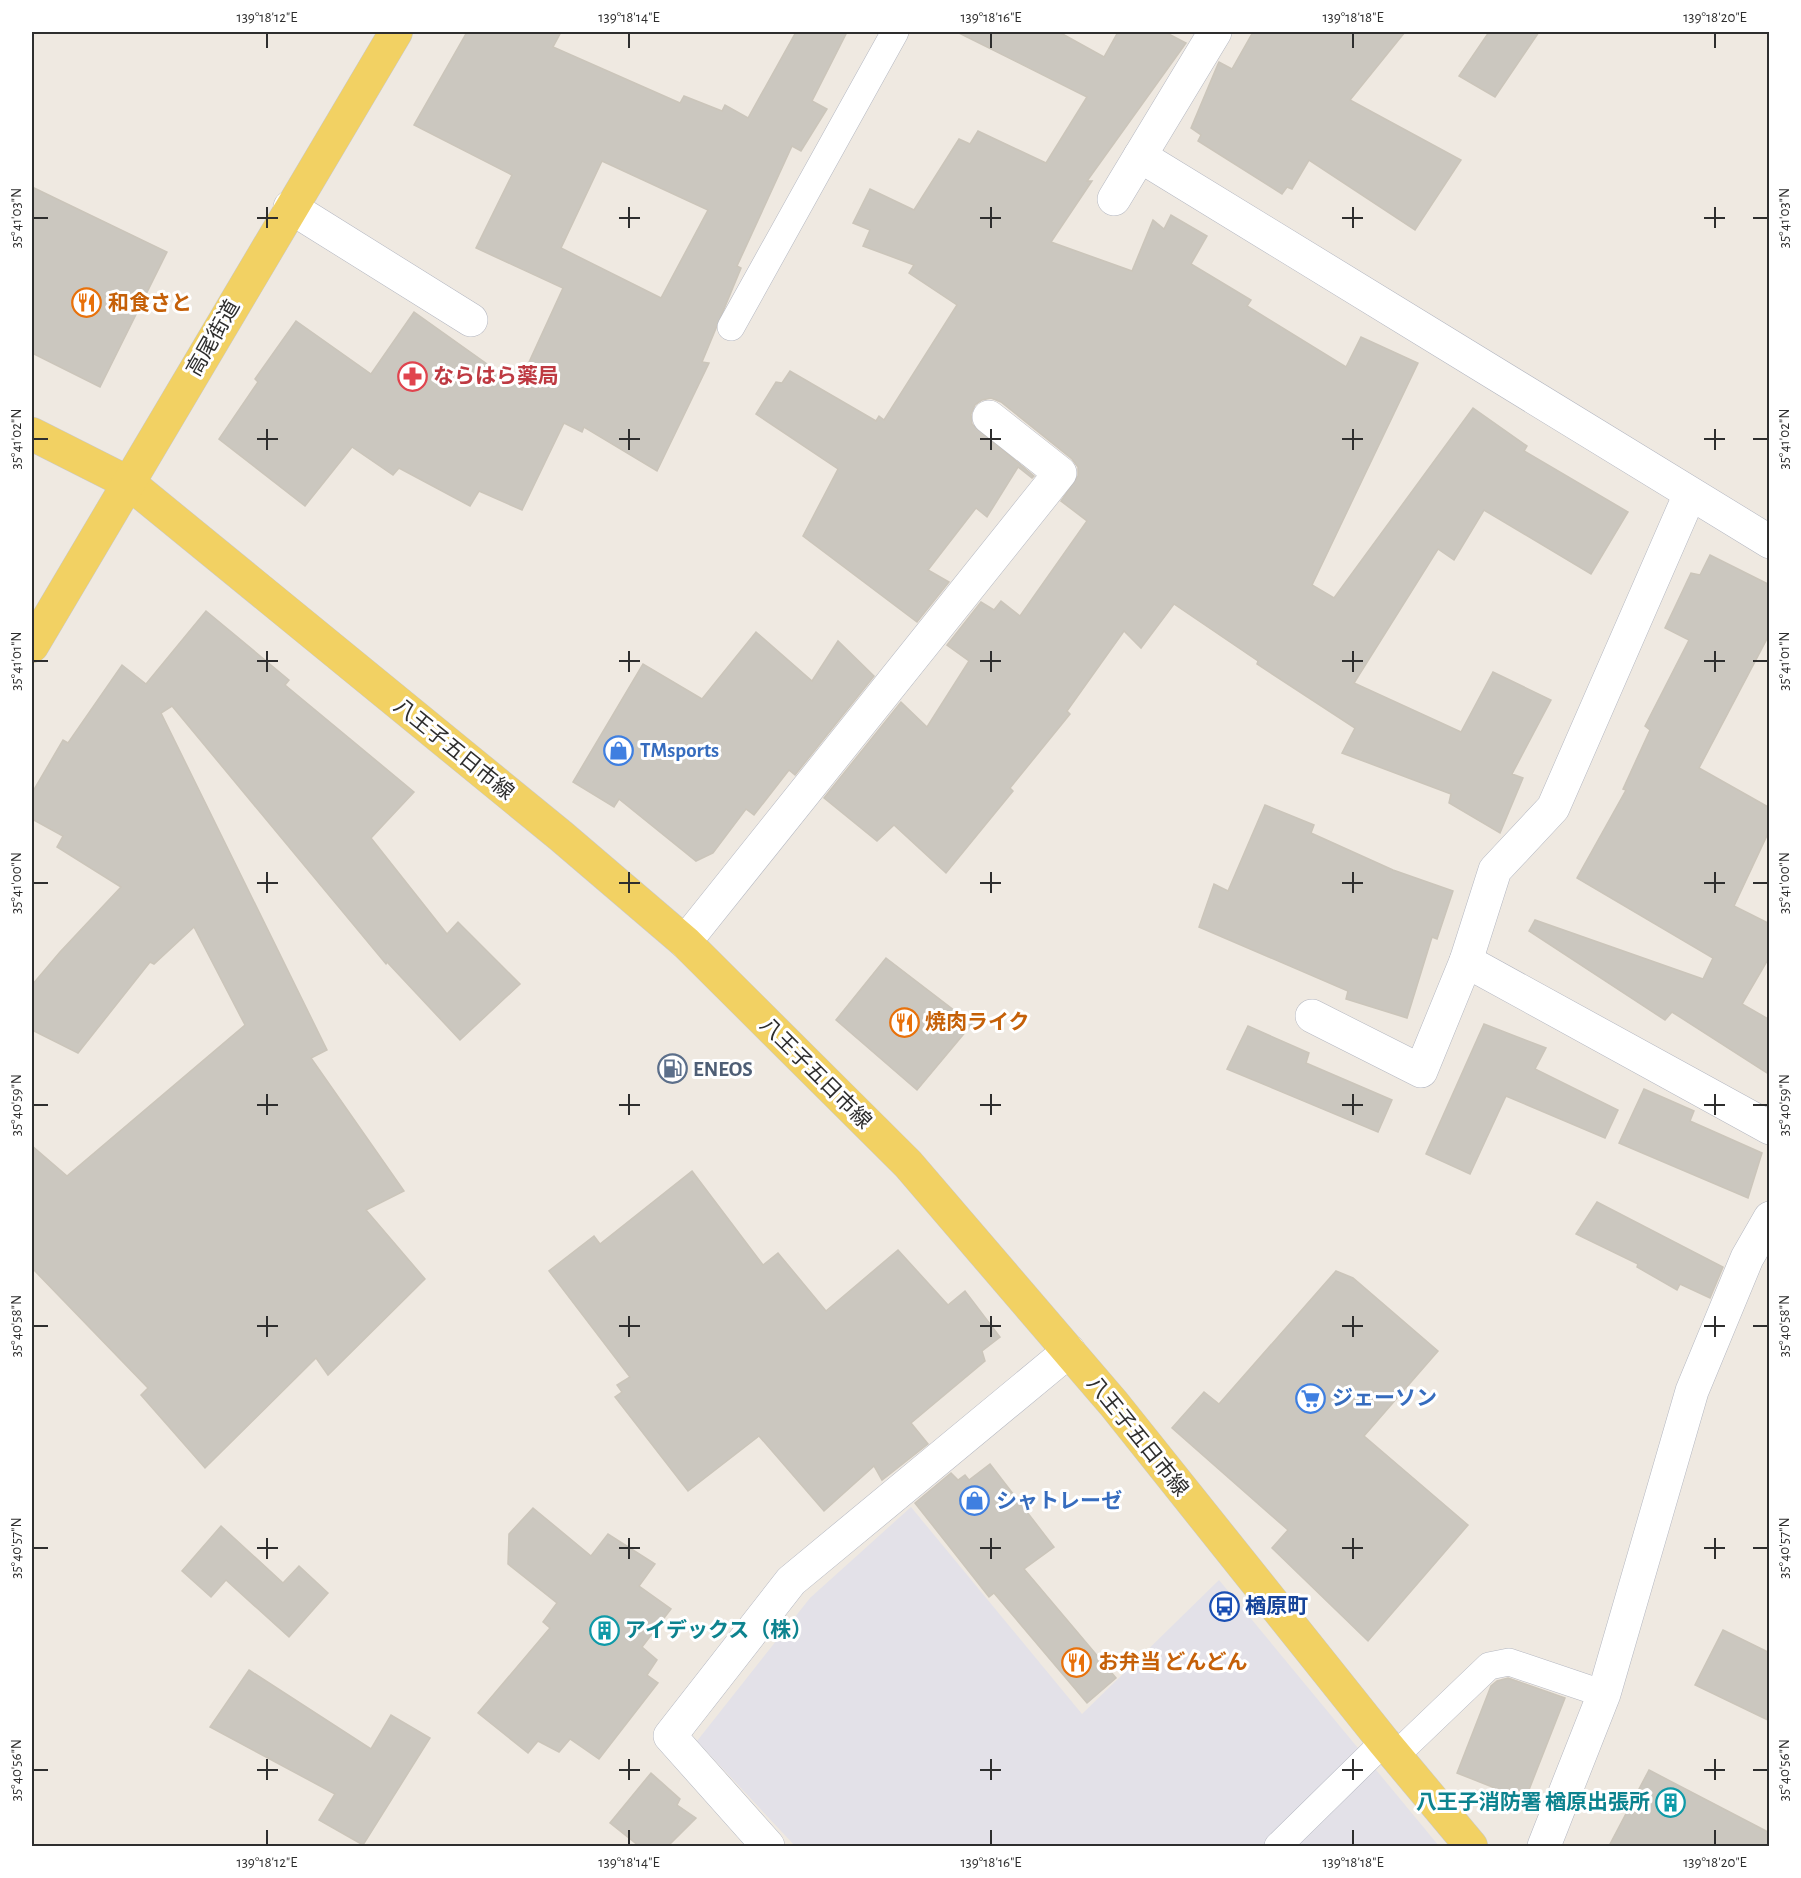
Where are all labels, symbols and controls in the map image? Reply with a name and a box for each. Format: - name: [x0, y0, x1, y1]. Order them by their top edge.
- text: 139°18'12"E: [237, 10, 297, 25]
- text: 139°18'14"E: [598, 10, 660, 25]
- text: 139°18'16"E: [960, 10, 1022, 25]
- text: 139°18'18"E: [1322, 10, 1384, 25]
- text: 139°18'20"E: [1683, 10, 1747, 25]
- text: 35°41'03"N: [9, 188, 24, 248]
- text: 35°41'03"N: [1777, 188, 1792, 248]
- restaurant icon: 和食さと: [71, 287, 103, 319]
- place label: 和食さと: [108, 292, 192, 314]
- street label: 高尾街道: [182, 296, 244, 380]
- pharmacy icon: ならはら薬局: [396, 360, 428, 392]
- place label: ならはら薬局: [433, 365, 559, 387]
- text: 35°41'02"N: [9, 409, 24, 469]
- text: 35°41'02"N: [1777, 409, 1792, 469]
- text: 35°41'01"N: [9, 631, 24, 691]
- text: 35°41'01"N: [1777, 631, 1792, 691]
- street label: 八王子五日市線: [390, 694, 518, 804]
- shop icon: TMsports: [603, 734, 635, 766]
- place label: TMsports: [640, 740, 719, 761]
- text: 35°41'00"N: [9, 852, 24, 914]
- text: 35°41'00"N: [1777, 852, 1792, 914]
- restaurant icon: 焼肉ライク: [888, 1006, 920, 1038]
- place label: 焼肉ライク: [925, 1011, 1030, 1033]
- street label: 八王子五日市線: [756, 1013, 876, 1133]
- fuel station icon: ENEOS: [656, 1053, 688, 1085]
- place label: ENEOS: [693, 1059, 753, 1080]
- text: 35°40'59"N: [9, 1074, 24, 1136]
- text: 35°40'59"N: [1777, 1074, 1792, 1136]
- text: 35°40'58"N: [9, 1295, 24, 1357]
- text: 35°40'58"N: [1777, 1295, 1792, 1357]
- street label: 八王子五日市線: [1083, 1372, 1193, 1500]
- supermarket icon: ジェーソン: [1295, 1382, 1327, 1414]
- place label: ジェーソン: [1332, 1387, 1437, 1409]
- shop icon: シャトレーゼ: [959, 1485, 991, 1517]
- place label: シャトレーゼ: [996, 1489, 1122, 1512]
- text: 35°40'57"N: [9, 1517, 24, 1579]
- text: 35°40'57"N: [1777, 1517, 1792, 1579]
- bus stop icon: 楢原町: [1208, 1590, 1240, 1622]
- place label: 楢原町: [1245, 1595, 1308, 1617]
- building icon: アイデックス（株）: [588, 1614, 620, 1646]
- place label: アイデックス（株）: [625, 1618, 812, 1641]
- restaurant icon: お弁当 どんどん: [1061, 1646, 1093, 1678]
- place label: お弁当 どんどん: [1098, 1651, 1248, 1673]
- text: 35°40'56"N: [9, 1739, 24, 1801]
- text: 35°40'56"N: [1777, 1739, 1792, 1801]
- building icon: 八王子消防署 楢原出張所: [1655, 1786, 1687, 1818]
- place label: 八王子消防署 楢原出張所: [1416, 1791, 1650, 1813]
- text: 139°18'12"E: [237, 1855, 297, 1870]
- text: 139°18'14"E: [598, 1855, 660, 1870]
- text: 139°18'16"E: [960, 1855, 1022, 1870]
- text: 139°18'18"E: [1322, 1855, 1384, 1870]
- text: 139°18'20"E: [1683, 1855, 1747, 1870]

